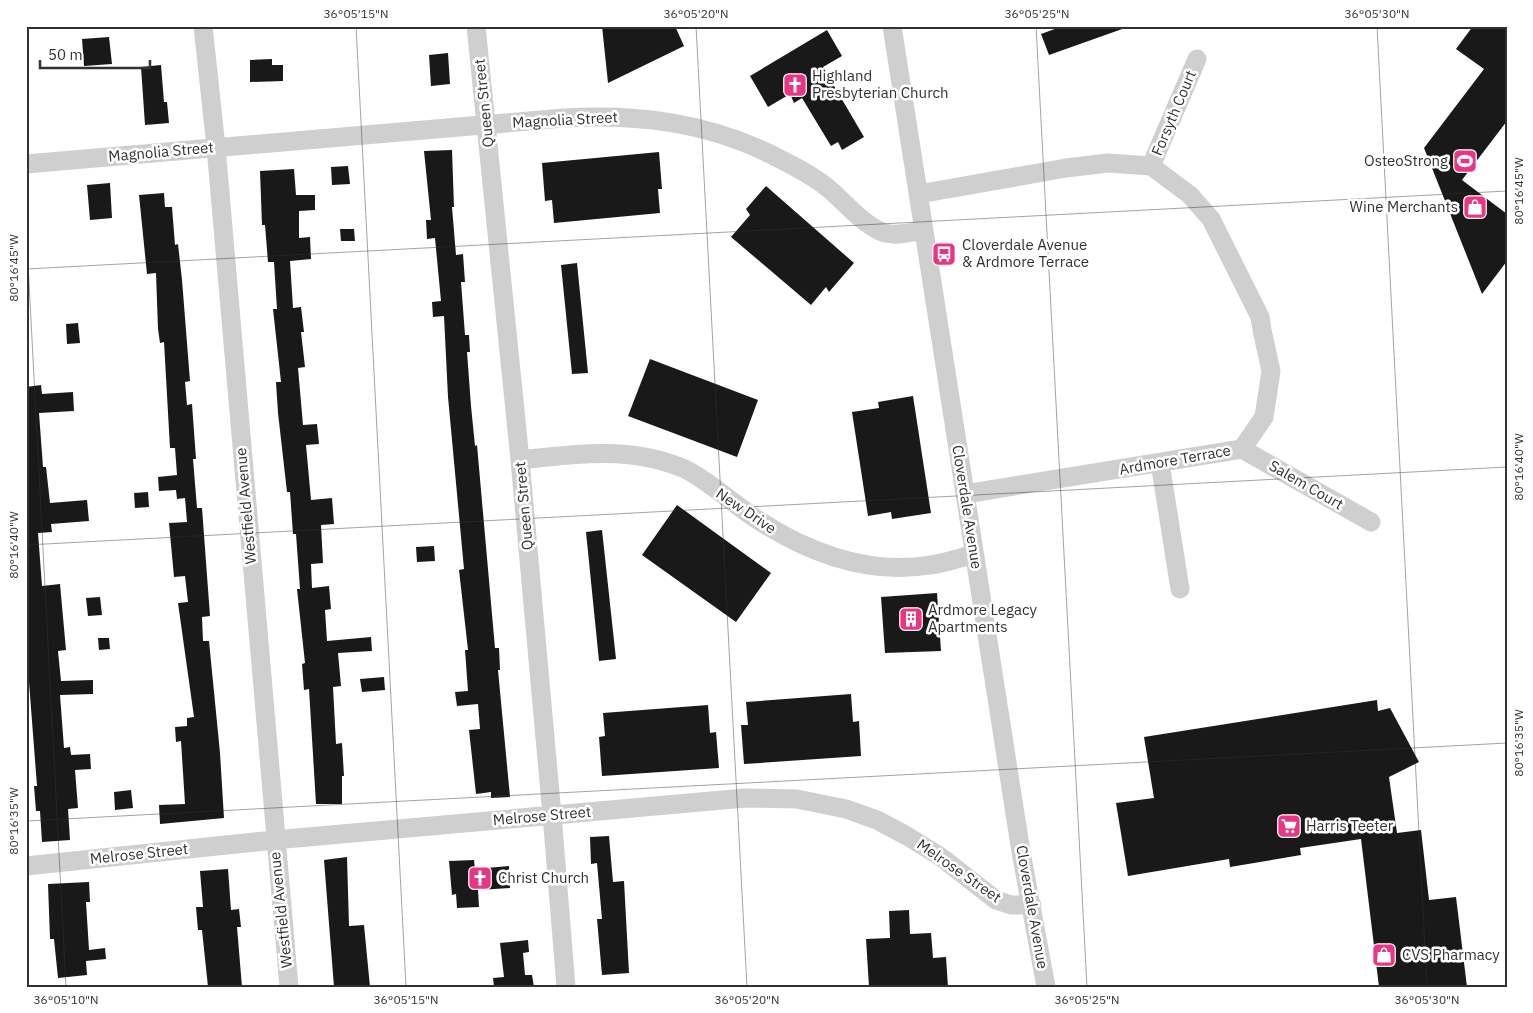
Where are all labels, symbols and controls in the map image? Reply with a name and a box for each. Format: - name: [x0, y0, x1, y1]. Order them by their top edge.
- text: 36°05'15"N: [323, 6, 389, 21]
- text: 36°05'20"N: [663, 6, 729, 21]
- text: 36°05'25"N: [1004, 6, 1070, 21]
- text: 36°05'30"N: [1344, 6, 1410, 21]
- scale bar: [40, 38, 150, 70]
- text: 50 m: [48, 45, 83, 64]
- street label: Queen Street: [469, 58, 498, 148]
- place label: Highland Presbyterian Church: [812, 66, 949, 102]
- street label: Forsyth Court: [1147, 67, 1200, 158]
- church icon: Highland Presbyterian Church: [782, 72, 808, 98]
- street label: Magnolia Street: [512, 107, 618, 132]
- street label: Magnolia Street: [108, 137, 214, 166]
- sports icon: OsteoStrong: [1452, 148, 1478, 174]
- place label: OsteoStrong: [1364, 151, 1448, 170]
- text: 80°16'45"W: [1511, 157, 1526, 225]
- shop icon: Wine Merchants: [1462, 194, 1488, 220]
- place label: Wine Merchants: [1350, 197, 1458, 216]
- text: 80°16'45"W: [6, 234, 21, 302]
- place label: Cloverdale Avenue & Ardmore Terrace: [962, 235, 1089, 271]
- bus stop icon: Cloverdale Avenue & Ardmore Terrace: [931, 241, 957, 267]
- text: 80°16'40"W: [1511, 433, 1526, 501]
- street label: Ardmore Terrace: [1118, 440, 1232, 479]
- street label: Cloverdale Avenue: [948, 444, 987, 570]
- street label: Westfield Avenue: [231, 447, 260, 565]
- street label: Salem Court: [1266, 456, 1347, 513]
- street label: Queen Street: [510, 461, 537, 551]
- street label: New Drive: [713, 484, 780, 538]
- text: 80°16'40"W: [6, 511, 21, 579]
- place label: Ardmore Legacy Apartments: [928, 600, 1037, 636]
- building icon: Ardmore Legacy Apartments: [898, 606, 924, 632]
- text: 80°16'35"W: [1511, 709, 1526, 777]
- text: 80°16'35"W: [6, 787, 21, 855]
- street label: Melrose Street: [492, 802, 592, 829]
- supermarket icon: Harris Teeter: [1276, 813, 1302, 839]
- place label: Harris Teeter: [1306, 816, 1394, 835]
- street label: Melrose Street: [913, 835, 1005, 907]
- street label: Melrose Street: [89, 839, 189, 868]
- street label: Cloverdale Avenue: [1012, 844, 1053, 970]
- street label: Westfield Avenue: [265, 851, 296, 969]
- church icon: Christ Church: [467, 865, 493, 891]
- place label: Christ Church: [498, 868, 589, 887]
- shop icon: CVS Pharmacy: [1371, 942, 1397, 968]
- place label: CVS Pharmacy: [1402, 945, 1500, 964]
- text: 36°05'10"N: [33, 992, 99, 1007]
- text: 36°05'15"N: [373, 992, 439, 1007]
- text: 36°05'20"N: [714, 992, 780, 1007]
- text: 36°05'25"N: [1054, 992, 1120, 1007]
- text: 36°05'30"N: [1394, 992, 1460, 1007]

